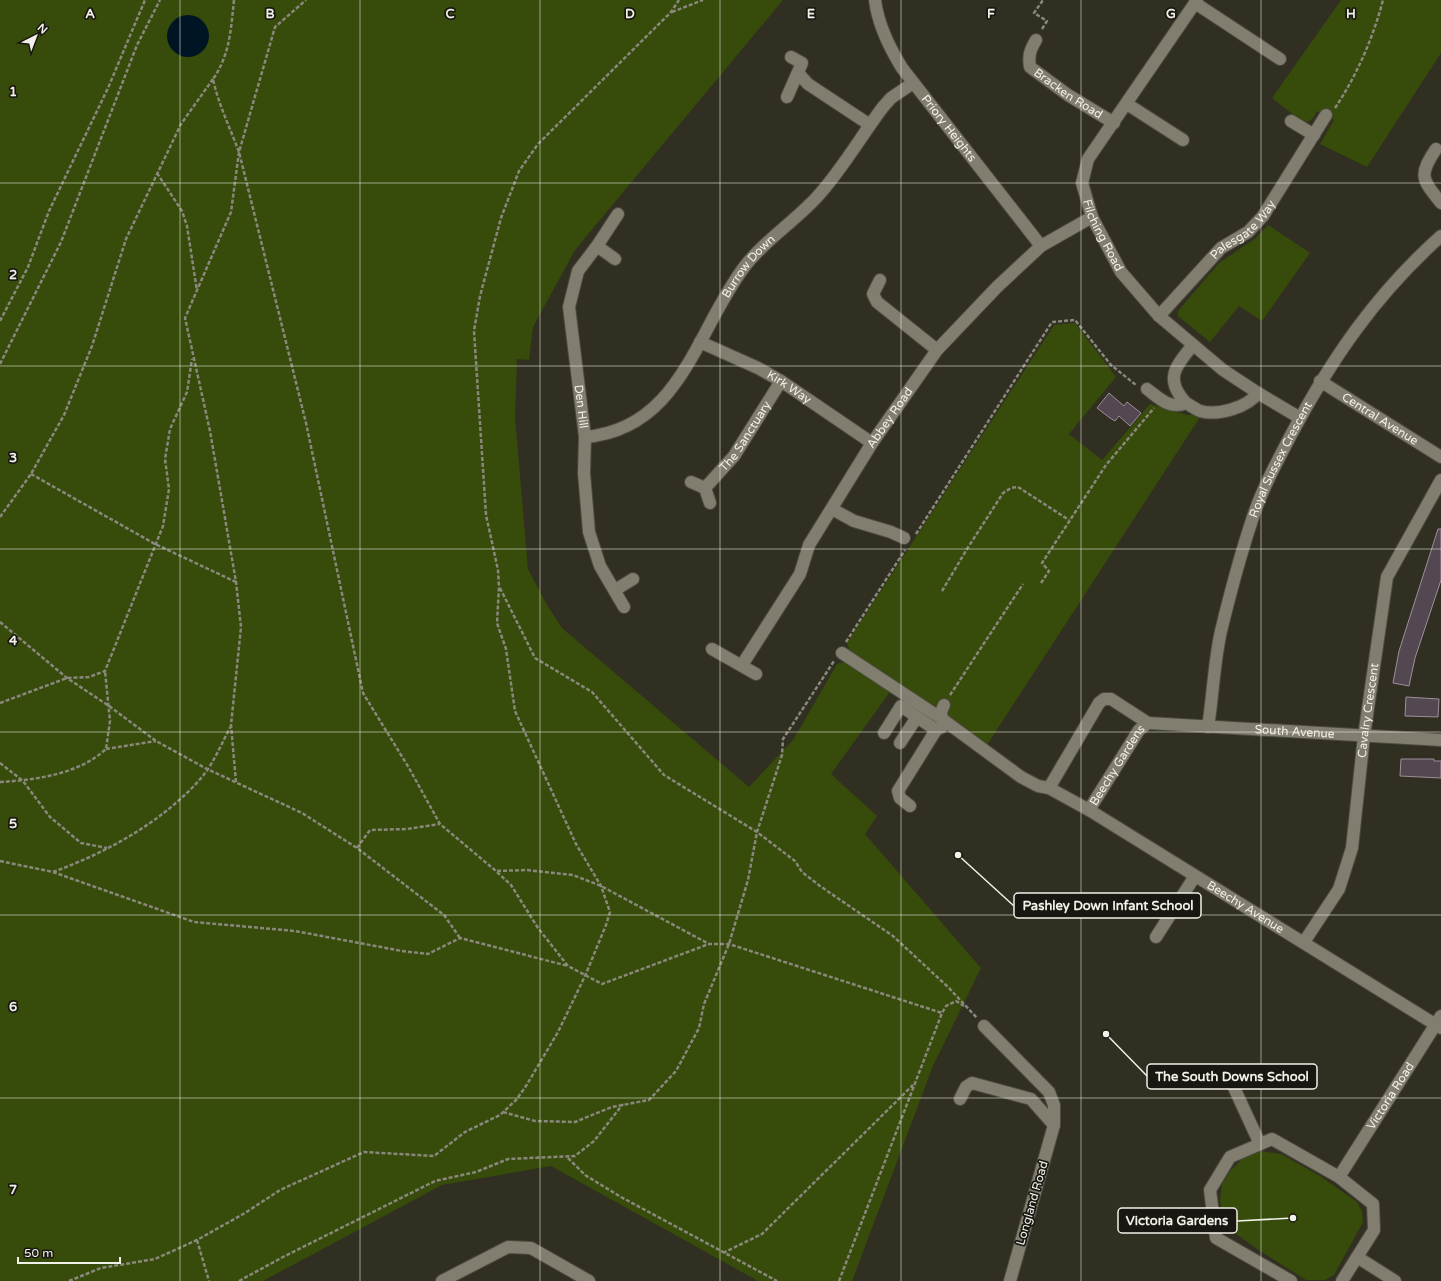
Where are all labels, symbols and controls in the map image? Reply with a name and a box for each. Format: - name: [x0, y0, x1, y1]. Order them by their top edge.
- text: A: [85, 6, 95, 22]
- text: B: [265, 6, 275, 22]
- text: C: [445, 6, 455, 22]
- text: D: [625, 6, 635, 22]
- text: E: [807, 6, 815, 22]
- text: F: [987, 6, 995, 22]
- text: G: [1166, 6, 1176, 22]
- text: H: [1346, 6, 1356, 22]
- north arrow: [16, 16, 56, 56]
- text: N: [35, 21, 50, 37]
- street label: Bracken Road: [1031, 65, 1105, 121]
- text: 1: [9, 84, 17, 100]
- street label: Priory Heights: [919, 92, 979, 164]
- street label: Palesgate Way: [1207, 197, 1278, 262]
- street label: Filching Road: [1080, 198, 1126, 273]
- street label: Burrow Down: [719, 232, 778, 300]
- text: 2: [9, 267, 17, 283]
- street label: Kirk Way: [764, 368, 814, 407]
- street label: Den Hill: [572, 384, 591, 429]
- street label: Abbey Road: [864, 385, 916, 451]
- street label: Central Avenue: [1339, 390, 1421, 448]
- street label: The Sanctuary: [716, 398, 774, 474]
- street label: Royal Sussex Crescent: [1246, 399, 1315, 520]
- text: 3: [9, 450, 17, 466]
- text: 4: [9, 633, 18, 649]
- street label: Cavalry Crescent: [1355, 662, 1382, 758]
- street label: Beechy Gardens: [1087, 721, 1147, 808]
- street label: South Avenue: [1254, 722, 1335, 741]
- text: 5: [9, 816, 17, 832]
- street label: Beechy Avenue: [1204, 878, 1287, 936]
- callout: Pashley Down Infant School: [1014, 893, 1201, 918]
- text: Pashley Down Infant School: [1022, 898, 1194, 914]
- text: 6: [9, 999, 17, 1015]
- street label: Victoria Road: [1364, 1060, 1417, 1132]
- callout: The South Downs School: [1147, 1064, 1317, 1089]
- text: The South Downs School: [1154, 1069, 1309, 1085]
- street label: Longland Road: [1013, 1159, 1051, 1247]
- text: 7: [9, 1182, 17, 1198]
- callout: Victoria Gardens: [1118, 1208, 1237, 1233]
- text: Victoria Gardens: [1126, 1213, 1228, 1229]
- scale bar: [18, 1239, 120, 1265]
- text: 50 m: [24, 1246, 53, 1260]

